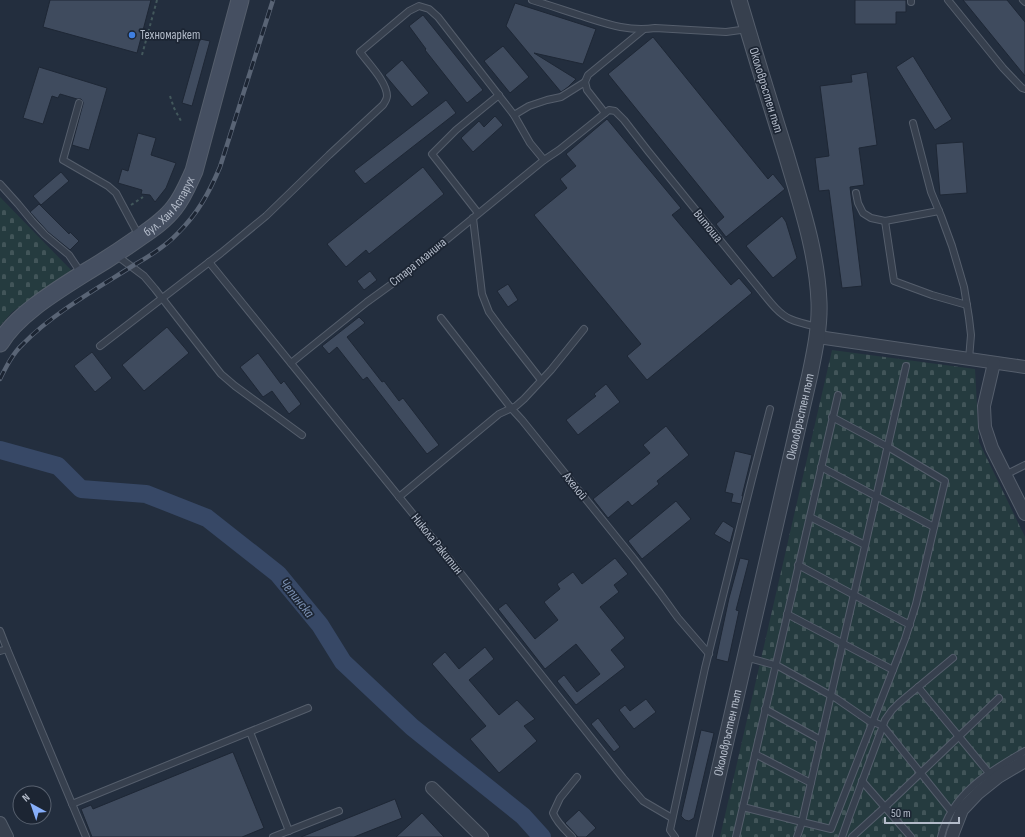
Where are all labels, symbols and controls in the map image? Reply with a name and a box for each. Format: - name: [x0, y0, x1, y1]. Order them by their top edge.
- place label: Техномаркет: [140, 27, 200, 43]
- marker: Техномаркет: [127, 30, 137, 40]
- street label: Околовръстен път: [745, 45, 787, 135]
- street label: бул. Хан Аспарух: [140, 174, 198, 240]
- street label: Витоша: [690, 206, 726, 246]
- street label: Стара планина: [386, 234, 450, 290]
- street label: Околовръстен път: [783, 372, 818, 462]
- street label: Ахелой: [558, 468, 591, 503]
- street label: Никола Ракитин: [408, 510, 466, 578]
- water label: Чепинска: [276, 575, 318, 621]
- street label: Околовръстен път: [710, 688, 746, 778]
- north arrow: [12, 785, 52, 825]
- text: N: [19, 791, 32, 805]
- scale bar: [885, 799, 959, 825]
- text: 50 m: [891, 806, 911, 821]

